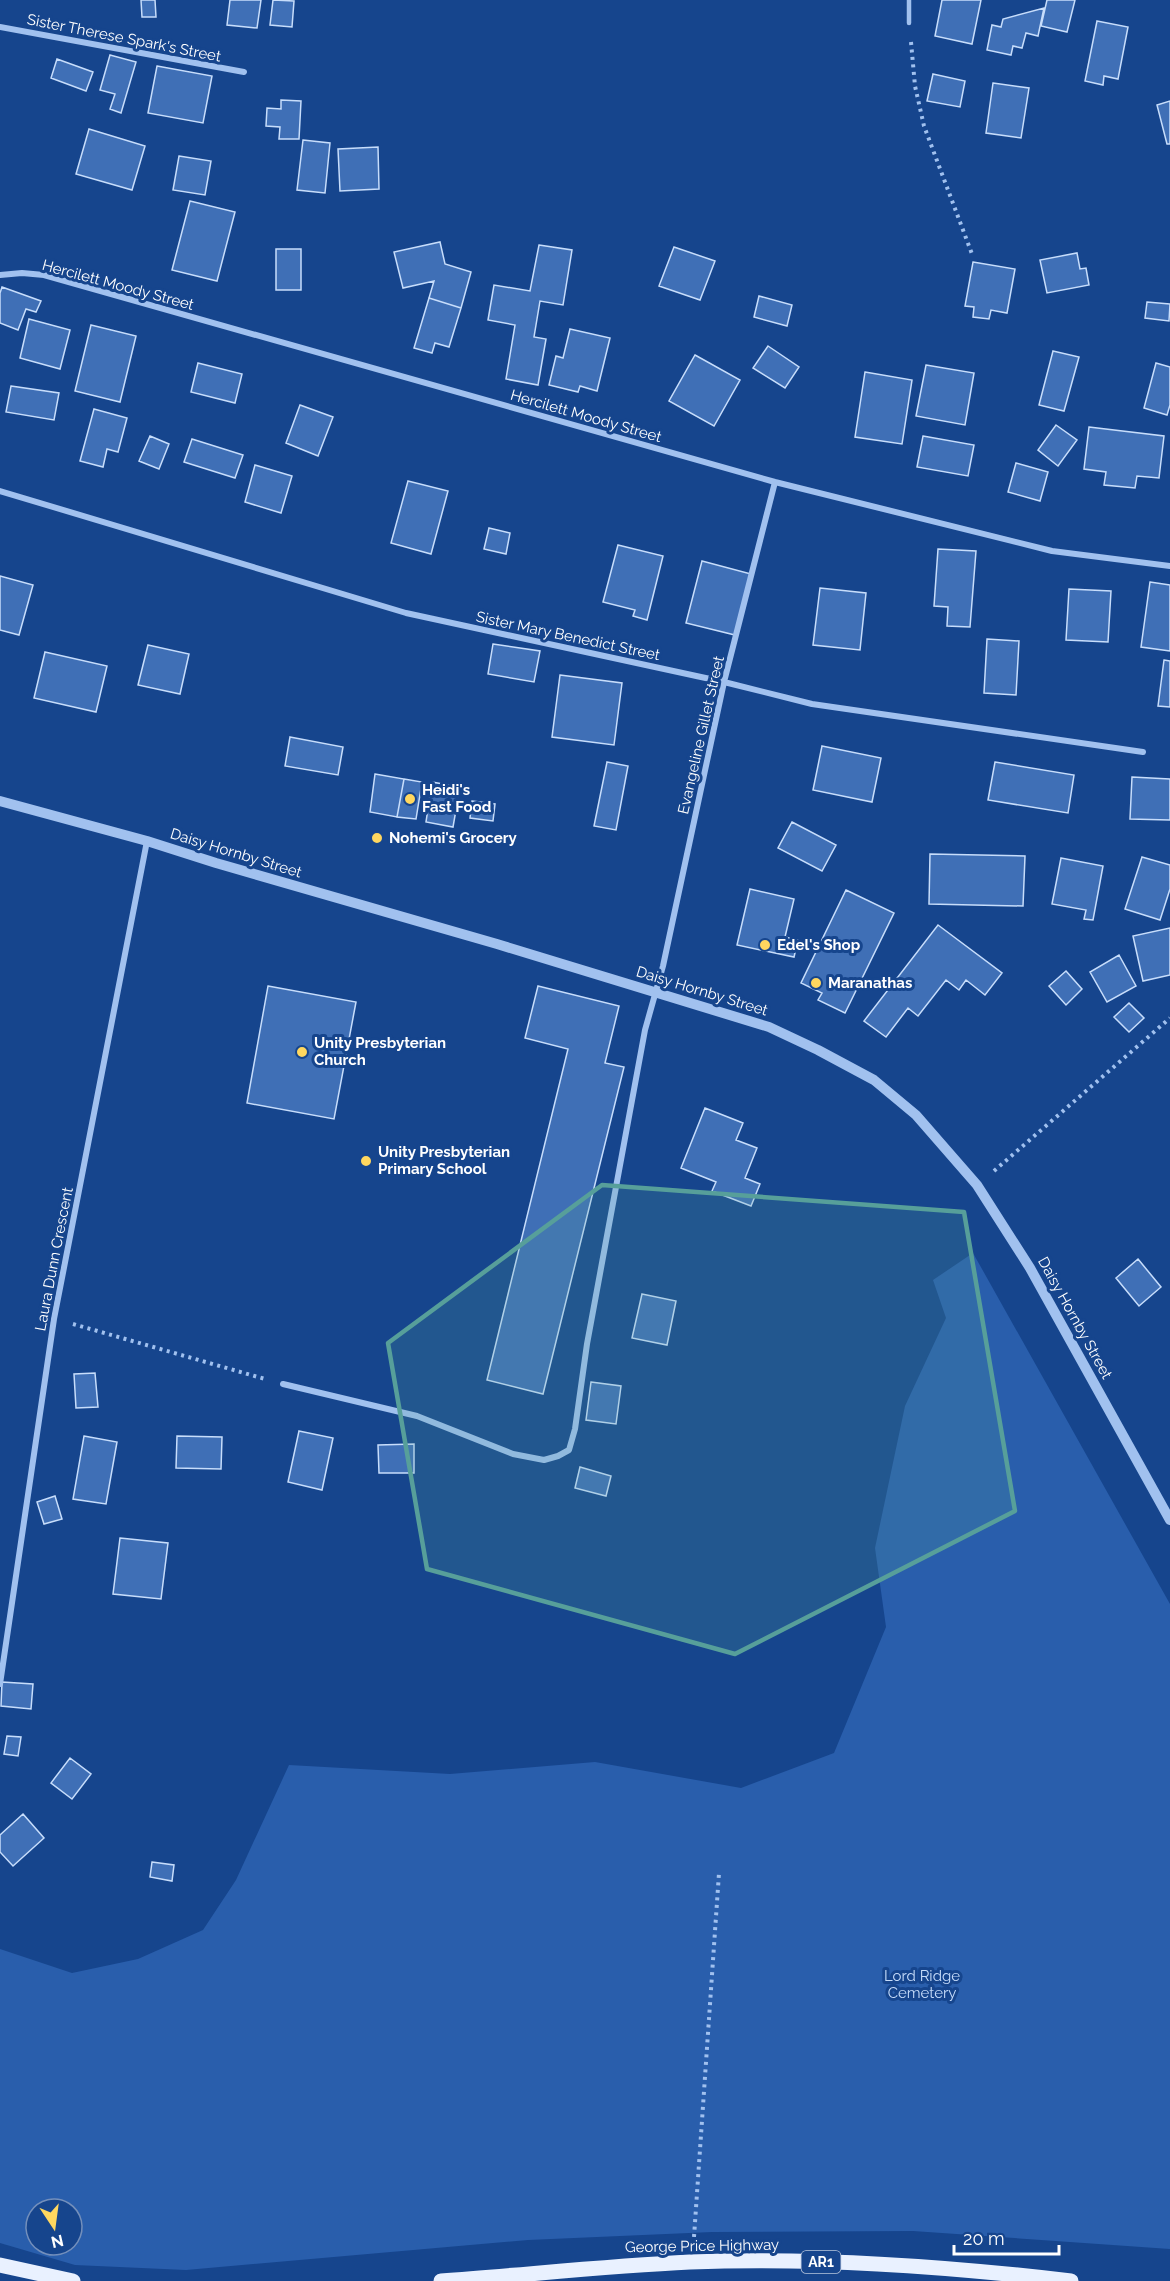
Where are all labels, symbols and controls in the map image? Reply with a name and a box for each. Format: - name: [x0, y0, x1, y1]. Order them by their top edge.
- street label: Sister Therese Spark's Street: [25, 10, 223, 66]
- street label: Hercilett Moody Street: [40, 256, 196, 314]
- street label: Hercilett Moody Street: [508, 386, 664, 446]
- street label: Sister Mary Benedict Street: [474, 608, 662, 664]
- street label: Evangeline Gillet Street: [674, 654, 728, 816]
- place label: Heidi's Fast Food: [422, 781, 492, 816]
- marker: Heidi's Fast Food: [403, 792, 417, 806]
- street label: Daisy Hornby Street: [168, 824, 304, 882]
- place label: Nohemi's Grocery: [389, 829, 517, 847]
- marker: Nohemi's Grocery: [370, 831, 384, 845]
- place label: Edel's Shop: [777, 936, 861, 954]
- marker: Edel's Shop: [758, 938, 772, 952]
- street label: Daisy Hornby Street: [634, 962, 770, 1020]
- place label: Maranathas: [828, 974, 912, 992]
- marker: Maranathas: [809, 976, 823, 990]
- place label: Unity Presbyterian Church: [314, 1034, 446, 1069]
- marker: Unity Presbyterian Church: [295, 1045, 309, 1059]
- place label: Unity Presbyterian Primary School: [378, 1143, 510, 1178]
- marker: Unity Presbyterian Primary School: [359, 1154, 373, 1168]
- street label: Laura Dunn Crescent: [31, 1186, 77, 1332]
- street label: Daisy Hornby Street: [1034, 1254, 1116, 1382]
- park label: Lord Ridge Cemetery: [884, 1967, 960, 2002]
- north arrow: [24, 2197, 84, 2257]
- scale bar: [954, 2218, 1059, 2256]
- text: 20 m: [963, 2228, 1005, 2249]
- text: N: [49, 2230, 65, 2252]
- street label: George Price Highway: [625, 2236, 779, 2256]
- road number: AR1: [802, 2251, 840, 2273]

